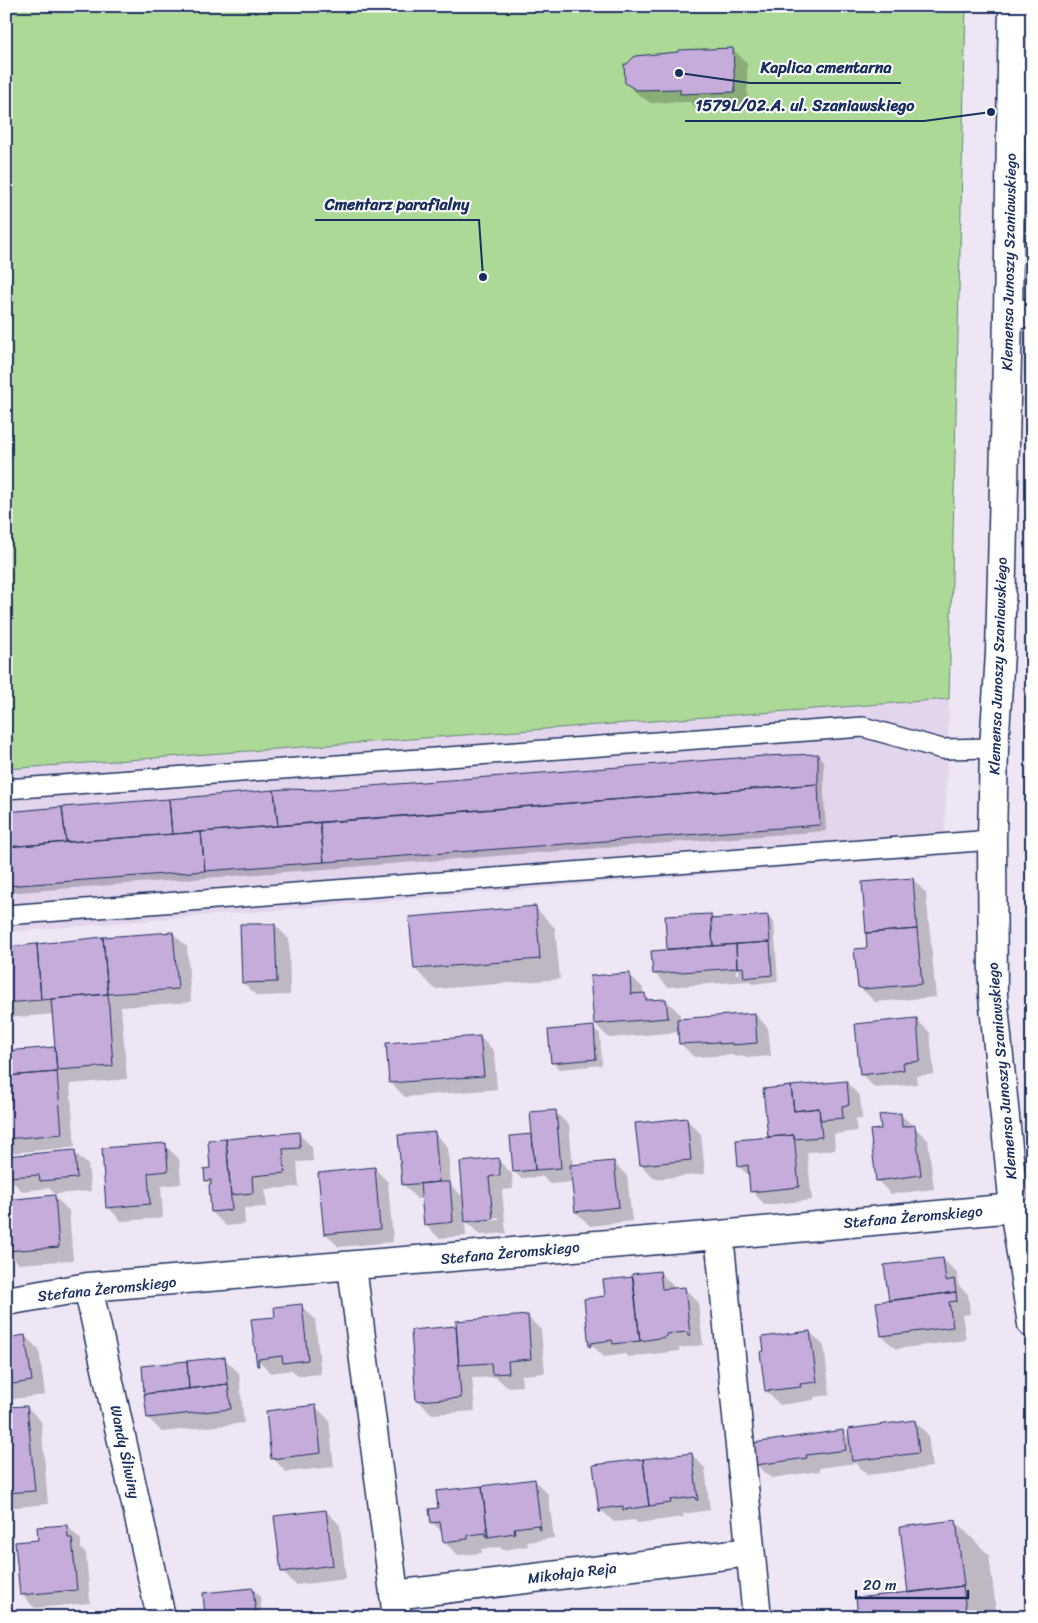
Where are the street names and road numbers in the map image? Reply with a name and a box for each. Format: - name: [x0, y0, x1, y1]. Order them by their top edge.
- street label: Klemensa Junoszy Szaniawskiego: [994, 152, 1024, 371]
- street label: Klemensa Junoszy Szaniawskiego: [981, 556, 1015, 775]
- street label: Klemensa Junoszy Szaniawskiego: [980, 961, 1024, 1181]
- street label: Stefana Żeromskiego: [842, 1198, 984, 1236]
- street label: Stefana Żeromskiego: [439, 1234, 581, 1272]
- street label: Stefana Żeromskiego: [36, 1269, 178, 1309]
- street label: Wandy Śliwiny: [102, 1403, 148, 1501]
- street label: Mikołaja Reja: [526, 1555, 618, 1591]

